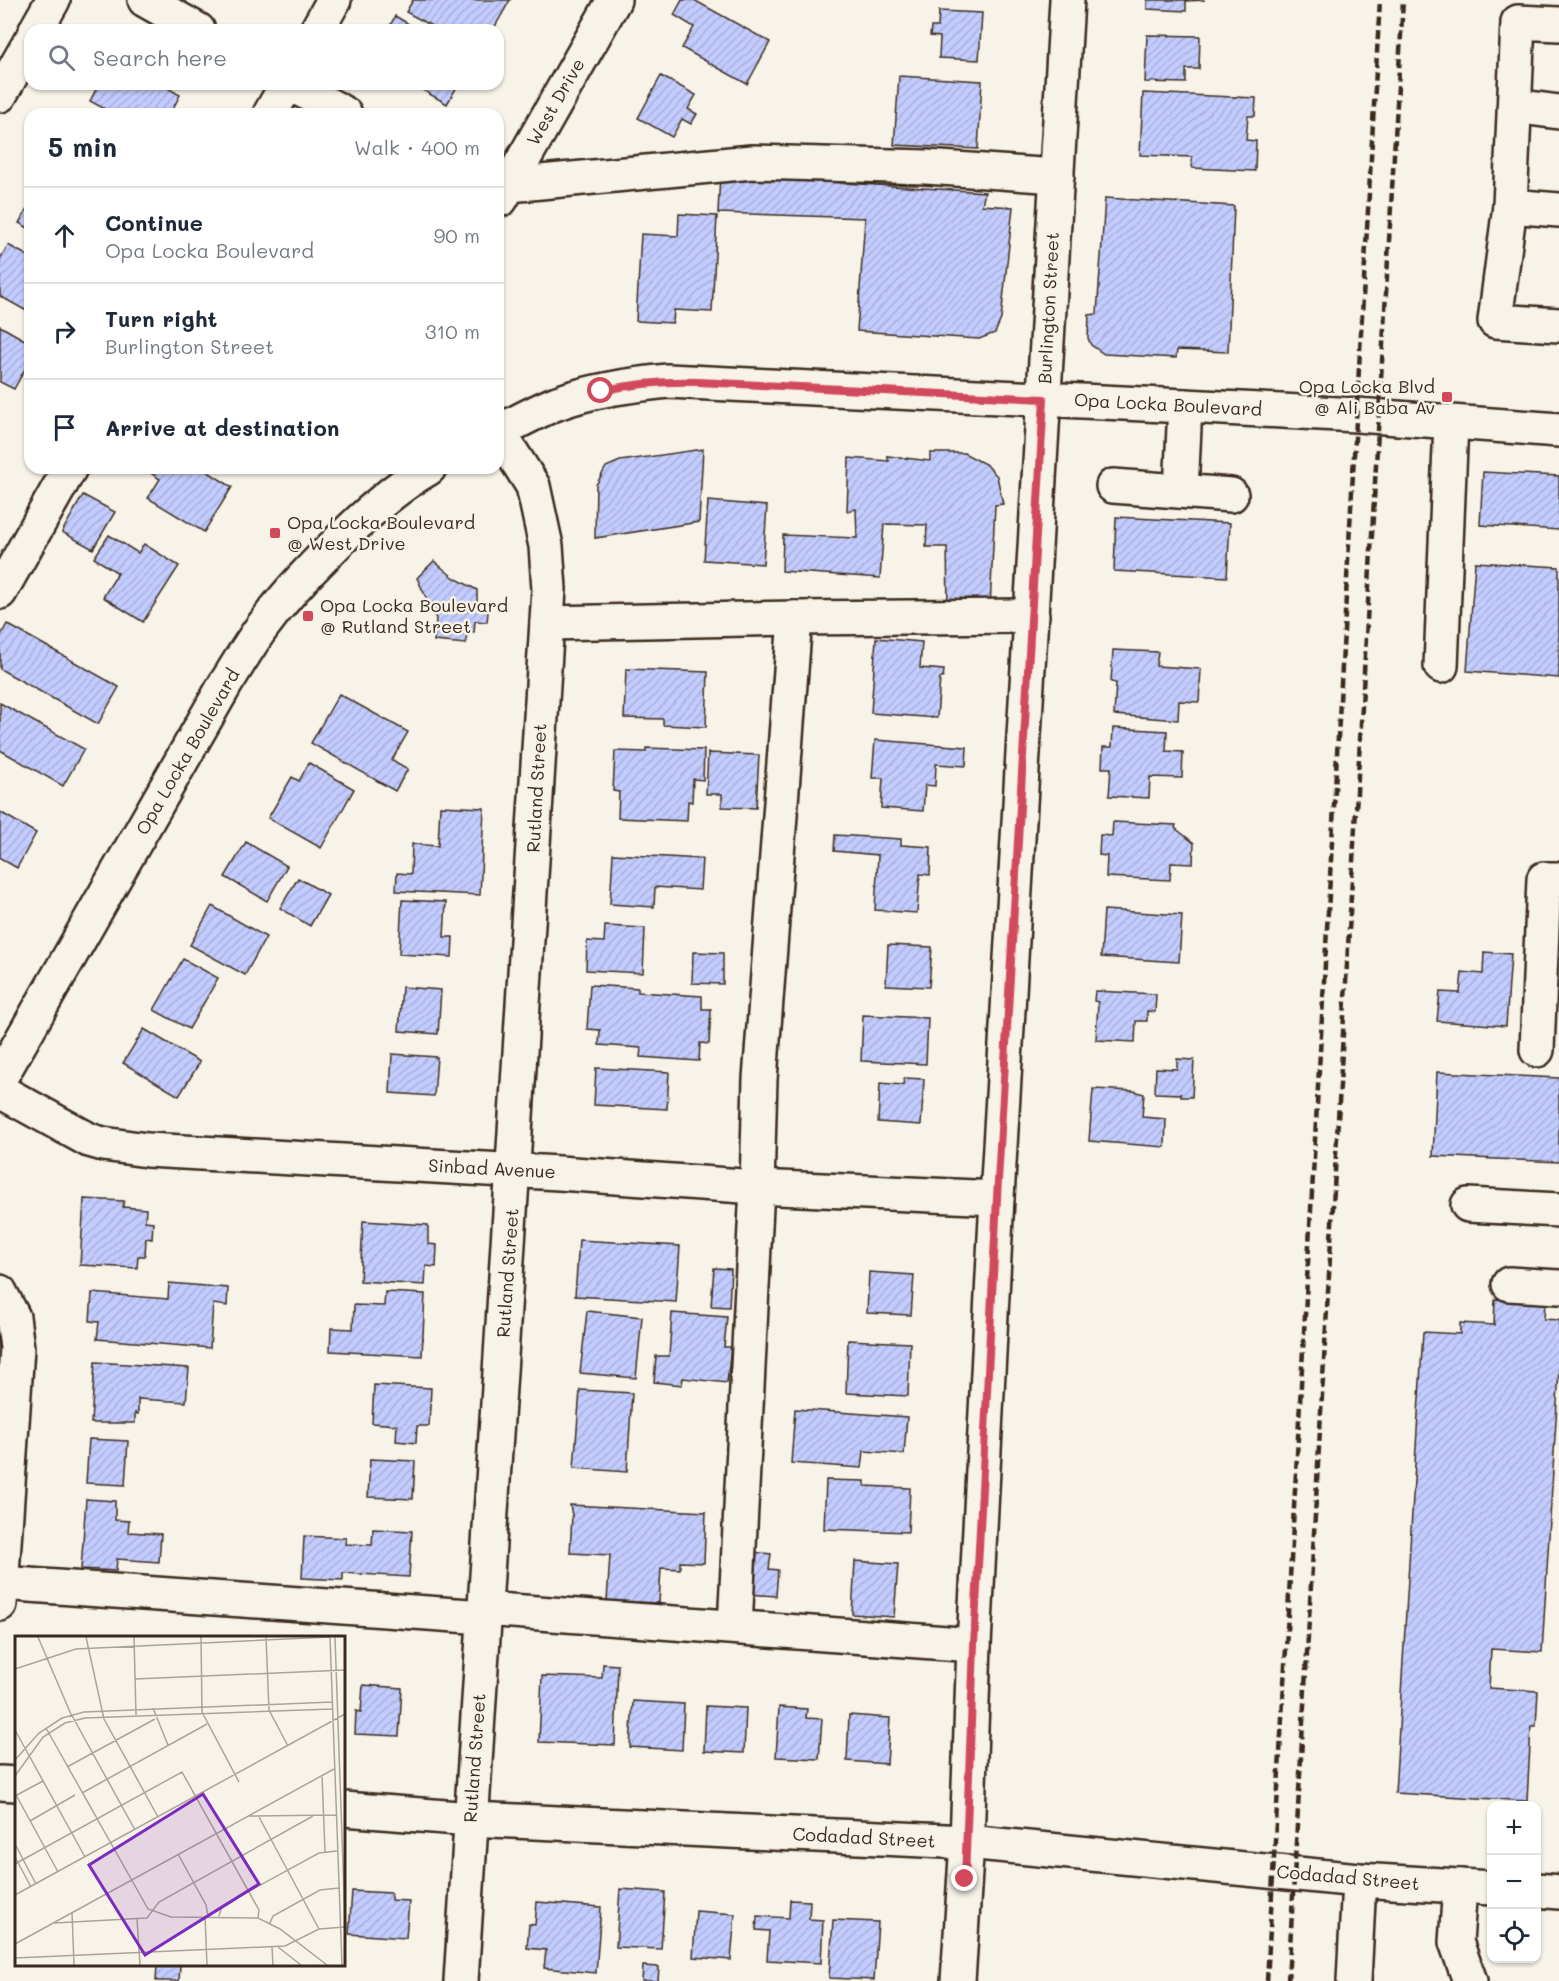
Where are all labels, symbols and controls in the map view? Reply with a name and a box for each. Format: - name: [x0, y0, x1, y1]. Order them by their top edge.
- search box: [24, 24, 504, 90]
- icon: search: [45, 41, 78, 74]
- text: Search here: [93, 43, 227, 72]
- street label: West Drive: [521, 54, 590, 149]
- text: 5 min: [48, 130, 117, 164]
- text: Walk · 400 m: [354, 134, 480, 160]
- text: Continue: [105, 208, 203, 237]
- icon: ahead: [48, 219, 81, 252]
- text: 90 m: [434, 222, 480, 248]
- street label: Burlington Street: [1032, 231, 1064, 385]
- text: Opa Locka Boulevard: [105, 237, 314, 263]
- text: Turn right: [105, 304, 217, 333]
- icon: right: [48, 315, 81, 348]
- text: 310 m: [425, 318, 480, 344]
- text: Burlington Street: [105, 333, 274, 359]
- place label: Opa Locka Blvd @ Ali Baba Av: [1299, 374, 1435, 419]
- route start: [587, 377, 613, 403]
- street label: Opa Locka Boulevard: [1073, 387, 1263, 421]
- marker: Opa Locka Blvd @ Ali Baba Av: [1440, 390, 1454, 404]
- icon: arrive: [48, 411, 81, 444]
- text: Arrive at destination: [105, 413, 340, 442]
- place label: Opa Locka Boulevard @ West Drive: [287, 510, 475, 555]
- marker: Opa Locka Boulevard @ West Drive: [268, 526, 282, 540]
- place label: Opa Locka Boulevard @ Rutland Street: [320, 593, 508, 638]
- marker: Opa Locka Boulevard @ Rutland Street: [301, 609, 315, 623]
- street label: Opa Locka Boulevard: [130, 664, 245, 839]
- street label: Rutland Street: [521, 723, 551, 853]
- street label: Sinbad Avenue: [428, 1153, 556, 1183]
- street label: Rutland Street: [491, 1208, 523, 1338]
- inset map: [15, 1636, 345, 1966]
- street label: Rutland Street: [458, 1693, 490, 1823]
- map controls: [1487, 1801, 1541, 1963]
- button: +: [1487, 1801, 1541, 1855]
- street label: Codadad Street: [792, 1821, 936, 1853]
- button: −: [1487, 1855, 1541, 1909]
- street label: Codadad Street: [1276, 1859, 1420, 1895]
- route end: [951, 1865, 977, 1891]
- button: locate: [1487, 1909, 1541, 1963]

